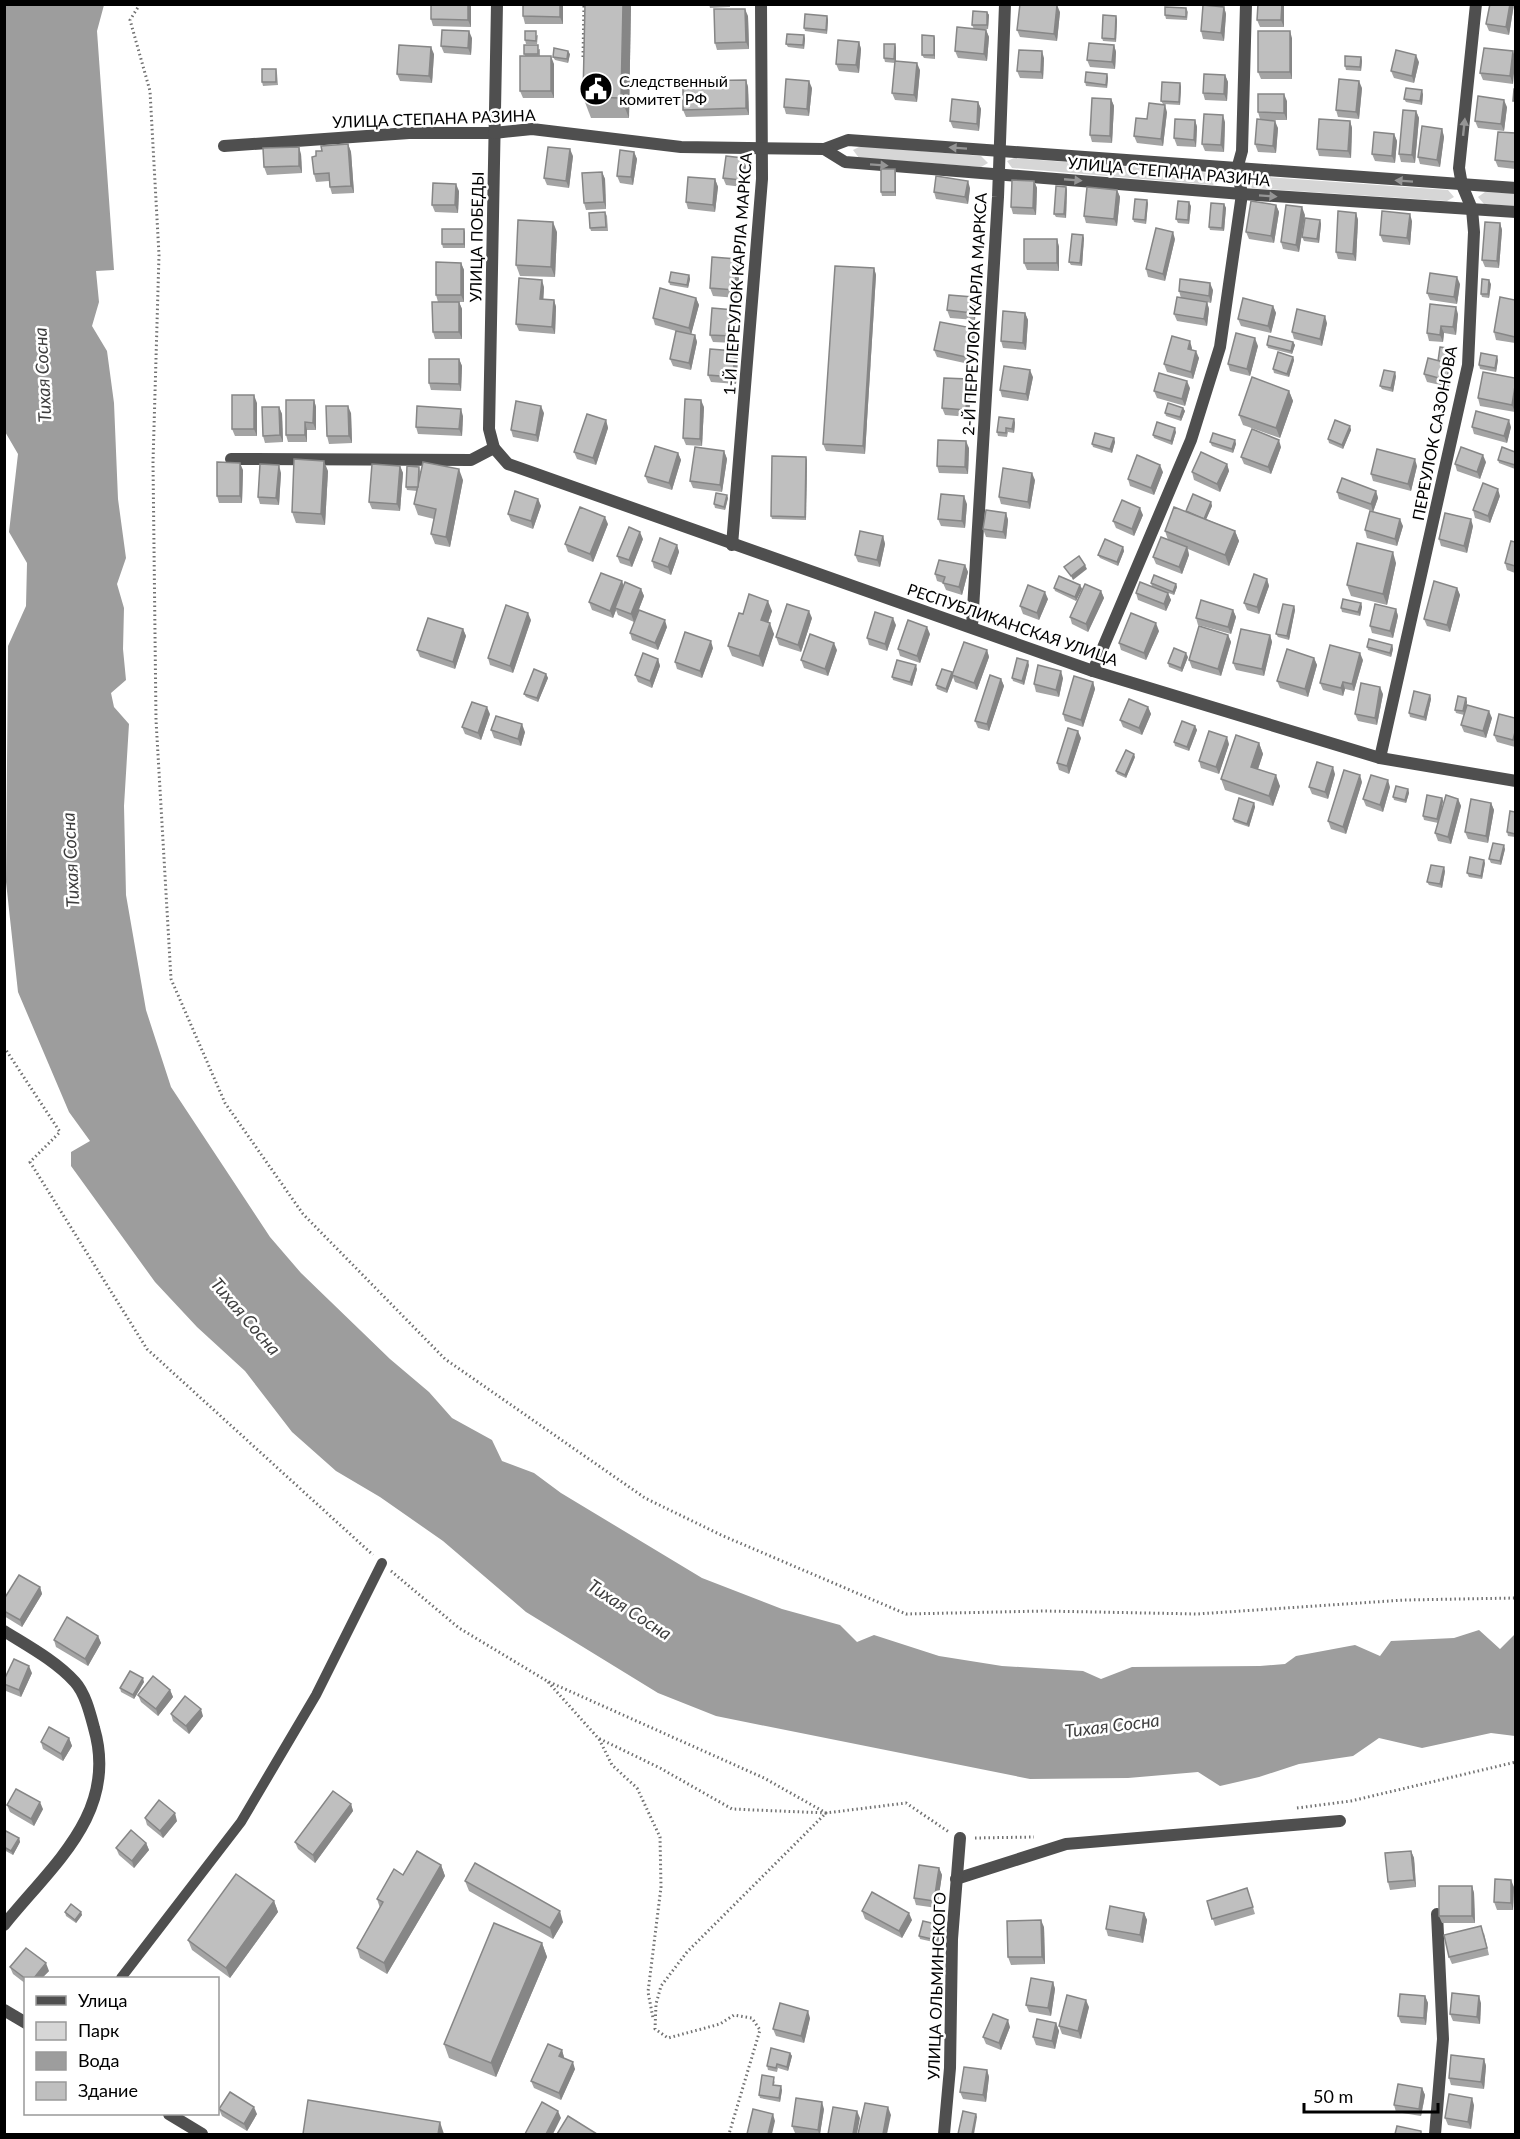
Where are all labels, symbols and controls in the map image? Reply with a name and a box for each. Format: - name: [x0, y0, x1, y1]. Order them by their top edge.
- public building icon: Следственный комитет РФ: [578, 71, 614, 107]
- place label: Следственный комитет РФ: [619, 71, 728, 108]
- street label: УЛИЦА СТЕПАНА РАЗИНА: [332, 105, 536, 131]
- one-way arrow: [1459, 118, 1469, 137]
- one-way arrow: [949, 144, 968, 153]
- street label: 1-Й ПЕРЕУЛОК КАРЛА МАРКСА: [719, 152, 755, 396]
- street label: УЛИЦА СТЕПАНА РАЗИНА: [1067, 153, 1271, 189]
- one-way arrow: [869, 160, 888, 170]
- street label: УЛИЦА ПОБЕДЫ: [465, 171, 487, 303]
- one-way arrow: [1064, 175, 1083, 185]
- one-way arrow: [1394, 177, 1413, 186]
- one-way arrow: [1258, 191, 1277, 200]
- street label: 2-Й ПЕРЕУЛОК КАРЛА МАРКСА: [958, 192, 990, 436]
- water label: Тихая Сосна: [29, 327, 55, 423]
- street label: ПЕРЕУЛОК САЗОНОВА: [1408, 344, 1460, 522]
- street label: РЕСПУБЛИКАНСКАЯ УЛИЦА: [905, 579, 1121, 669]
- water label: Тихая Сосна: [57, 812, 83, 908]
- water label: Тихая Сосна: [206, 1273, 286, 1359]
- water label: Тихая Сосна: [584, 1574, 676, 1644]
- water label: Тихая Сосна: [1063, 1708, 1161, 1742]
- street label: УЛИЦА ОЛЬМИНСКОГО: [923, 1892, 949, 2080]
- legend: [24, 1977, 219, 2115]
- text: Улица: [78, 1989, 128, 2011]
- text: Парк: [78, 2019, 120, 2041]
- text: Вода: [78, 2049, 119, 2071]
- scale bar: [1304, 2076, 1438, 2114]
- text: Здание: [78, 2079, 138, 2101]
- text: 50 m: [1313, 2085, 1353, 2107]

